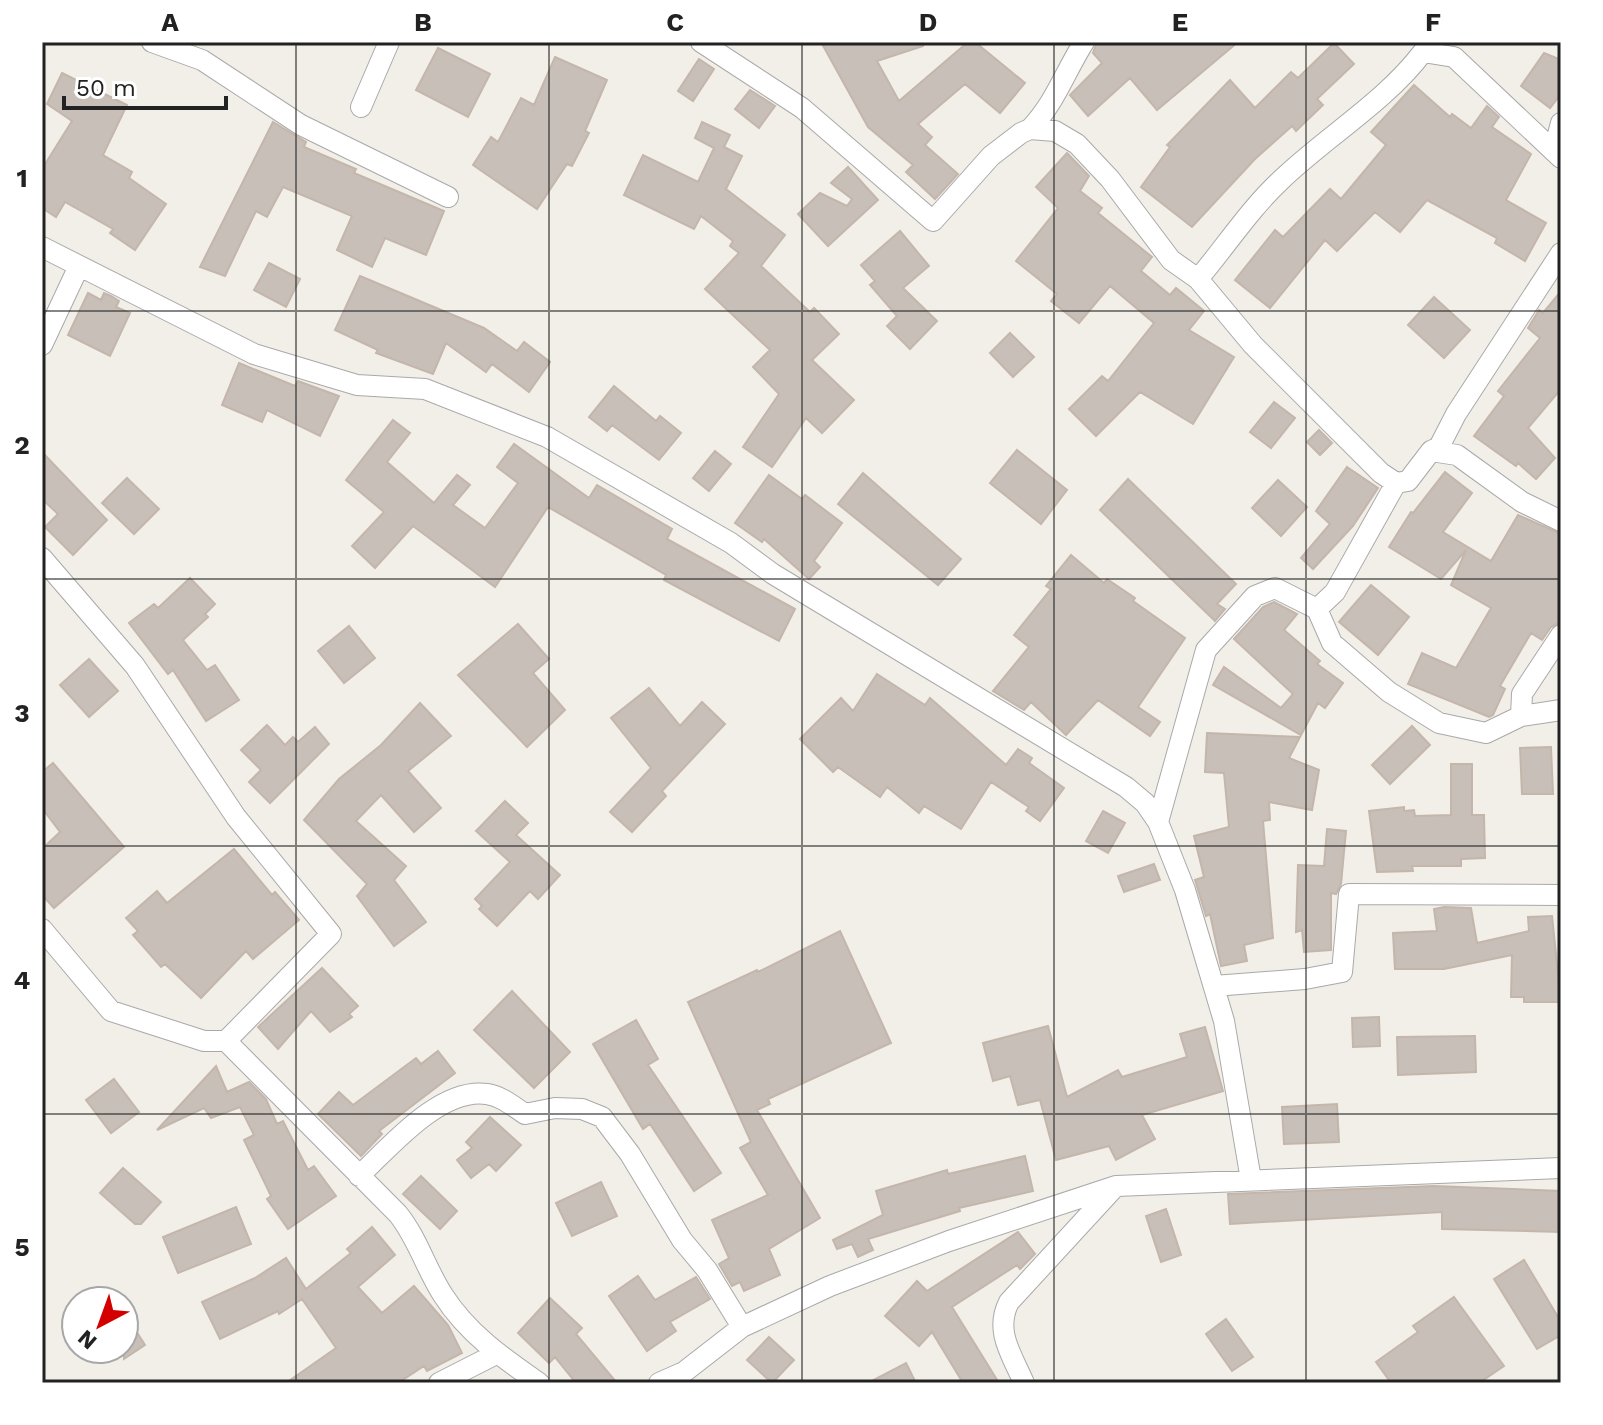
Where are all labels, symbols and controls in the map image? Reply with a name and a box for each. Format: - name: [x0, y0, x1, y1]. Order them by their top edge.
- text: A: [161, 7, 179, 37]
- text: B: [414, 7, 432, 37]
- text: C: [666, 7, 684, 37]
- text: D: [919, 7, 937, 37]
- text: E: [1172, 7, 1188, 37]
- text: F: [1425, 7, 1441, 37]
- scale bar: [64, 60, 226, 110]
- text: 50 m: [76, 74, 136, 102]
- text: 1: [16, 163, 28, 193]
- text: 2: [14, 430, 30, 460]
- text: 3: [14, 698, 30, 728]
- text: 4: [14, 965, 31, 995]
- text: 5: [14, 1232, 30, 1262]
- north arrow: [60, 1285, 140, 1365]
- text: N: [73, 1325, 102, 1355]

